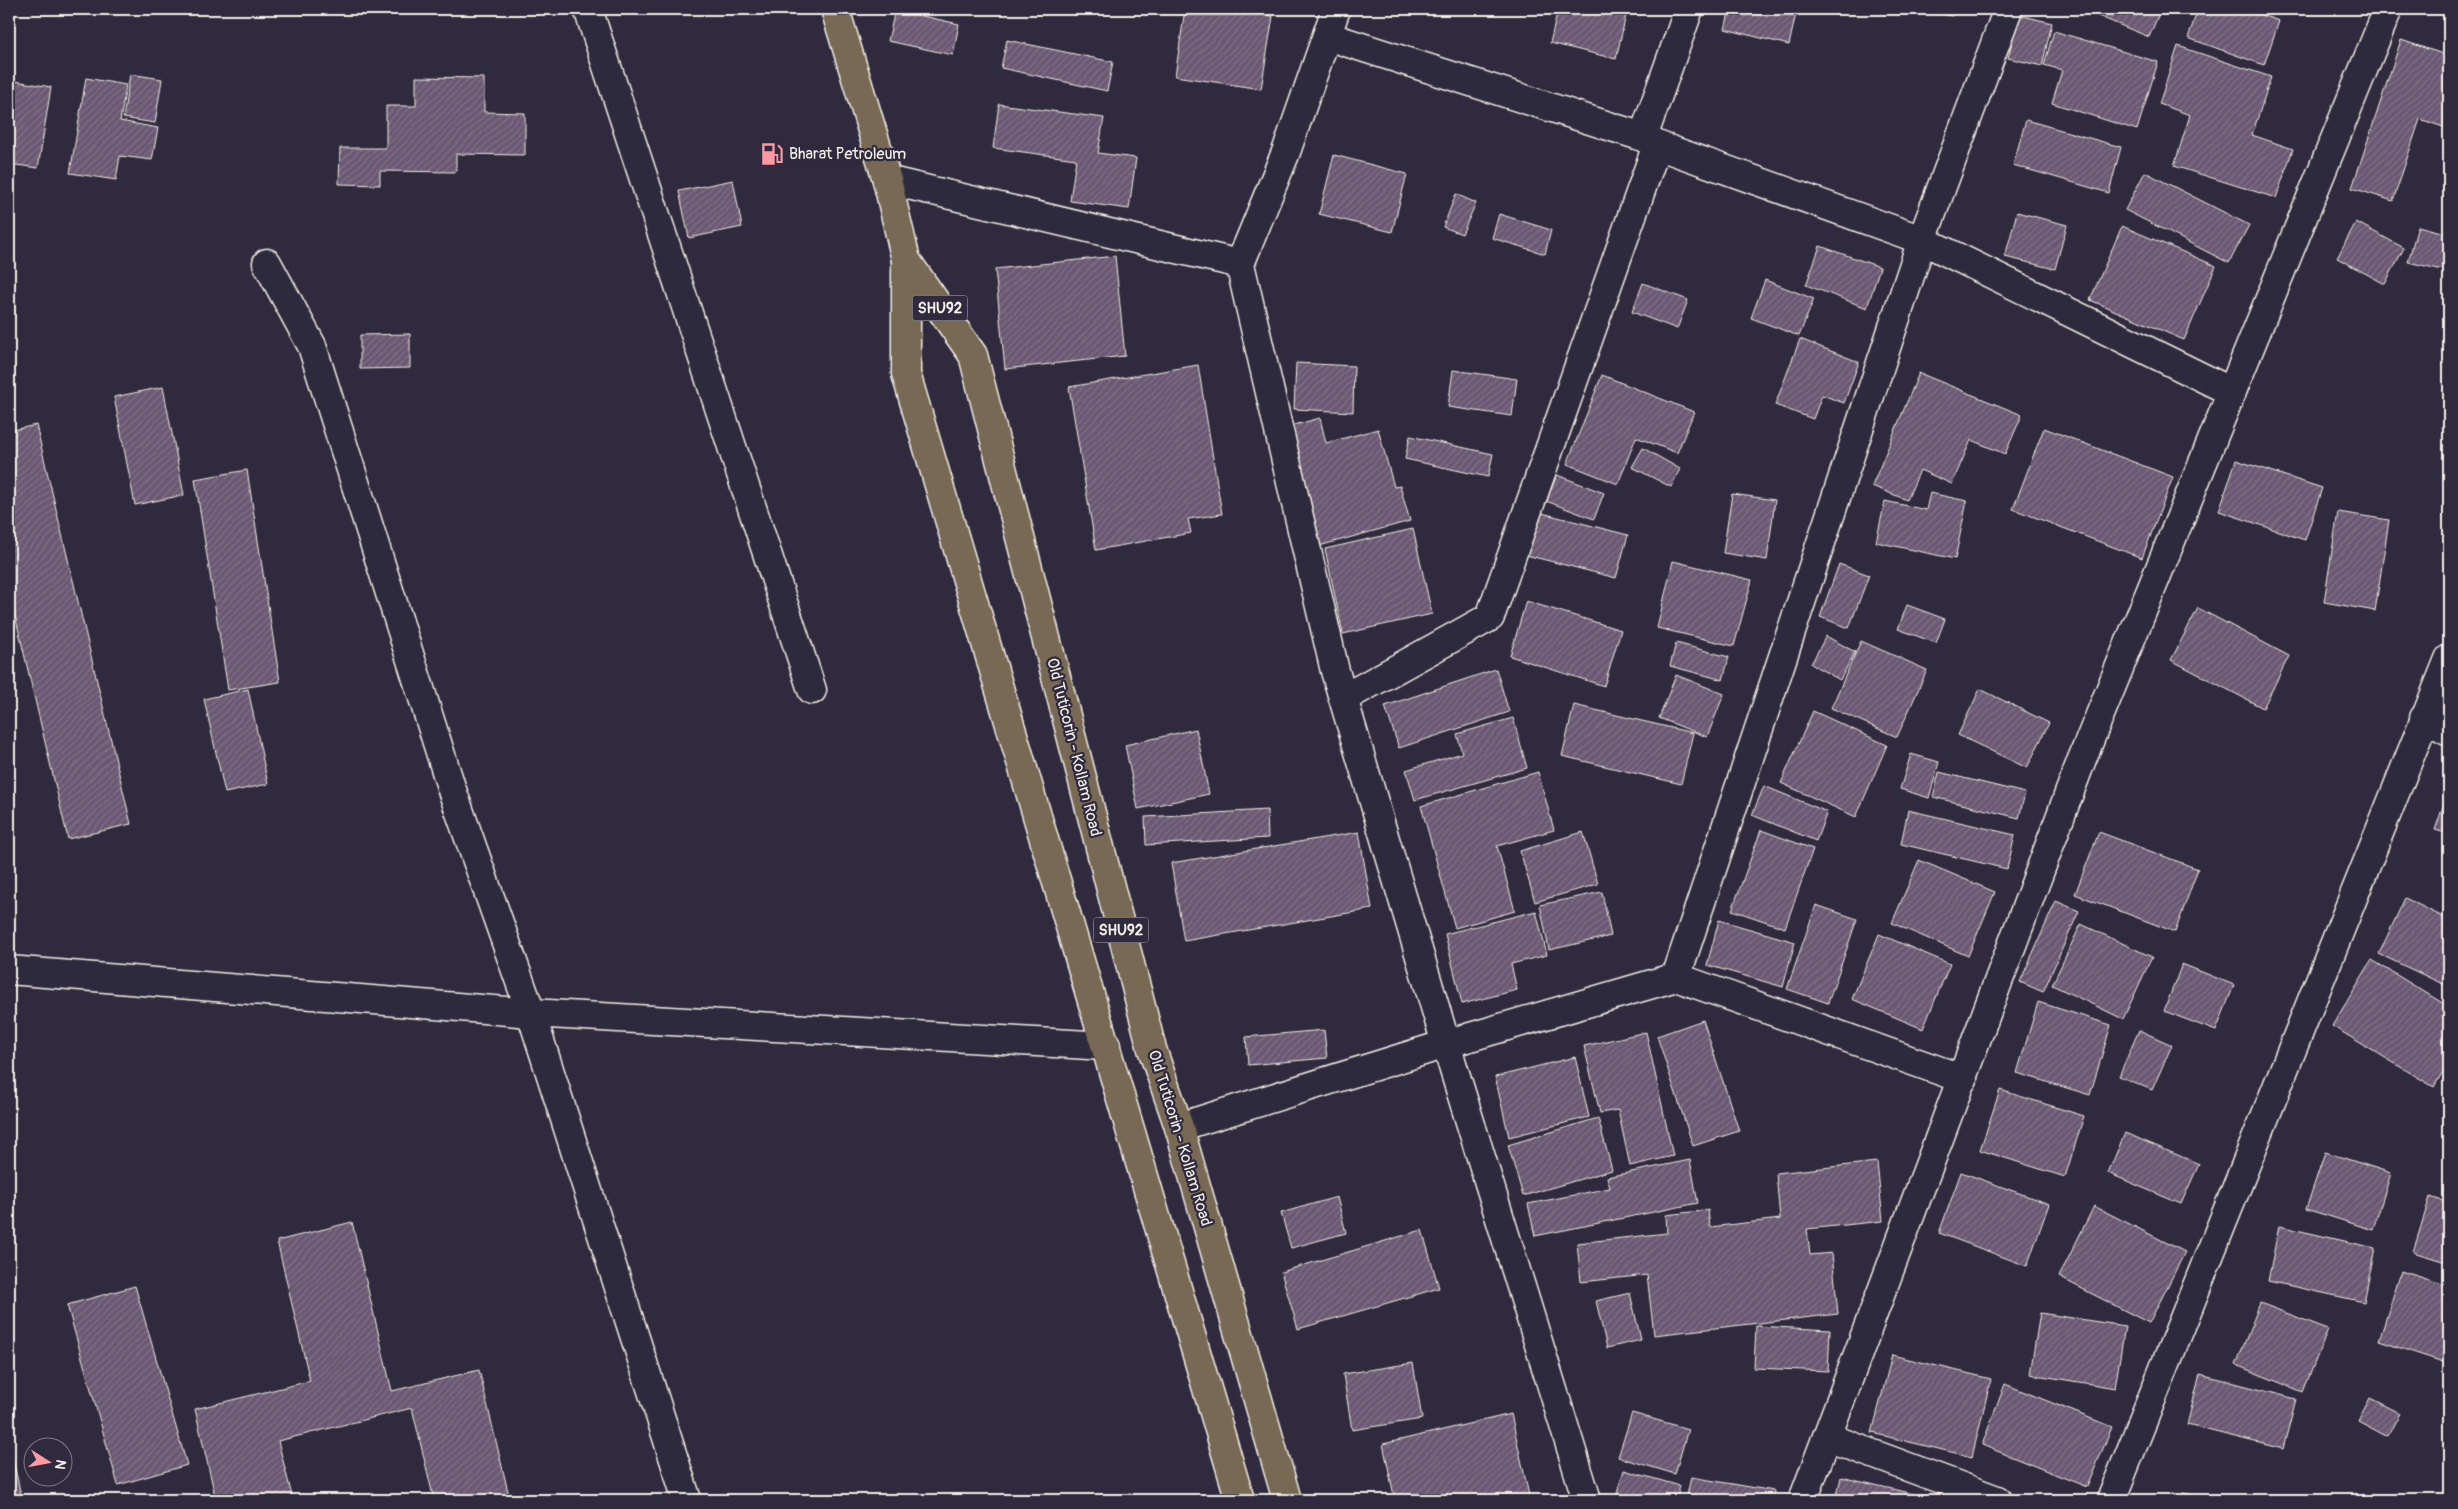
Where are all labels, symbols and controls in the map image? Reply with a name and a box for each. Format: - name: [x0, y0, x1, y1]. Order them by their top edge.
- fuel station icon: Bharat Petroleum: [759, 141, 785, 167]
- place label: Bharat Petroleum: [789, 144, 906, 164]
- road number: SHU92: [912, 296, 968, 320]
- street label: Old Tuticorin - Kollam Road: [1042, 656, 1106, 838]
- road number: SHU92: [1094, 918, 1148, 942]
- street label: Old Tuticorin - Kollam Road: [1144, 1048, 1216, 1228]
- north arrow: [22, 1436, 72, 1486]
- text: N: [51, 1458, 70, 1471]

